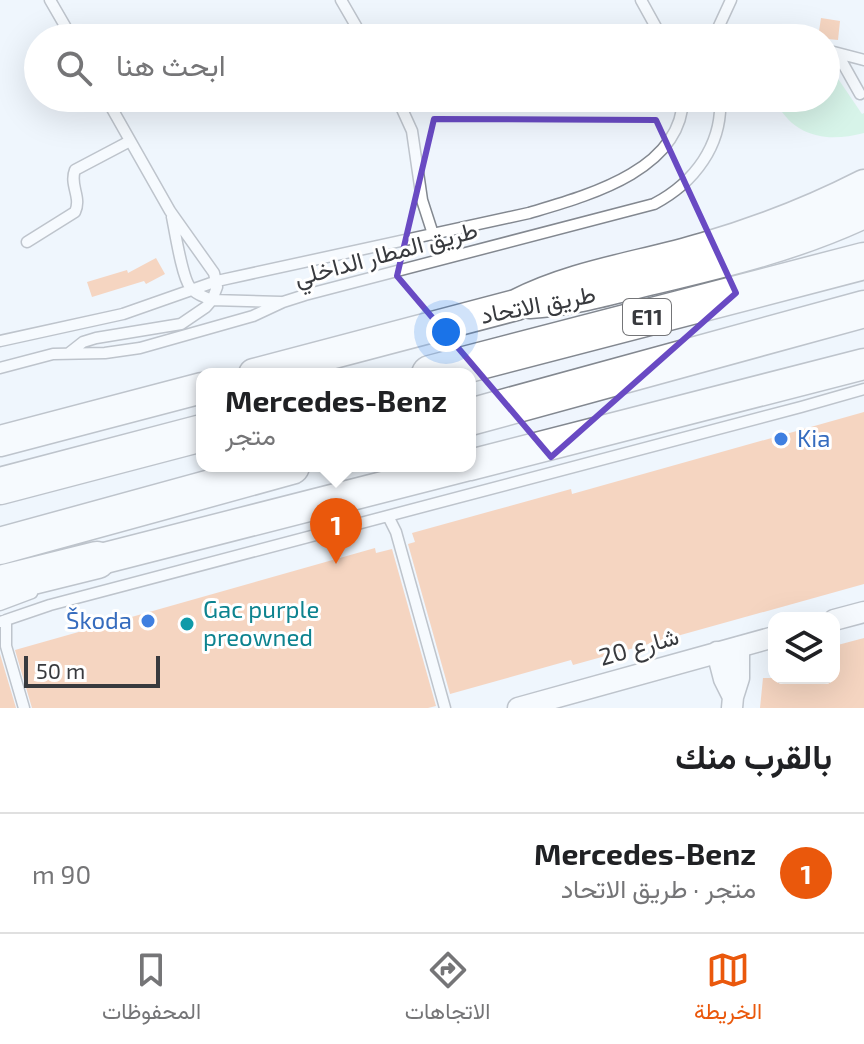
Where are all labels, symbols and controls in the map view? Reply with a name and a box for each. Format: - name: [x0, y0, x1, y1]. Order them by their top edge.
- search box: [24, 24, 840, 112]
- icon: search: [52, 46, 96, 90]
- text: ابحث هنا: [116, 46, 226, 82]
- street label: طريق المطار الداخلي: [291, 214, 482, 297]
- street label: طريق الاتحاد: [478, 278, 598, 331]
- road number: E11: [623, 299, 671, 335]
- your location: [426, 312, 466, 352]
- popup: [196, 368, 476, 472]
- text: Mercedes-Benz: [225, 382, 447, 418]
- text: متجر: [225, 419, 276, 450]
- place label: Kia: [797, 423, 830, 452]
- marker: Kia: [772, 430, 790, 448]
- pin: 1: [310, 498, 362, 564]
- place label: Gac purple preowned: [203, 594, 320, 651]
- place label: Škoda: [66, 605, 132, 634]
- marker: Škoda: [139, 612, 157, 630]
- map controls: [768, 612, 840, 684]
- button: layers: [768, 612, 840, 684]
- marker: Gac purple preowned: [178, 615, 196, 633]
- street label: شارع 20: [595, 620, 683, 674]
- scale bar: [24, 652, 160, 688]
- text: 50 m: [36, 657, 85, 683]
- text: بالقرب منك: [675, 735, 832, 776]
- text: Mercedes-Benz: [534, 835, 756, 871]
- text: 90 m: [32, 858, 91, 889]
- text: 1: [800, 858, 812, 889]
- text: متجر · طريق الاتحاد: [561, 872, 756, 903]
- tab: المحفوظات: [102, 948, 201, 1031]
- tab: الاتجاهات: [405, 948, 490, 1031]
- tab: الخريطة: [694, 948, 762, 1031]

